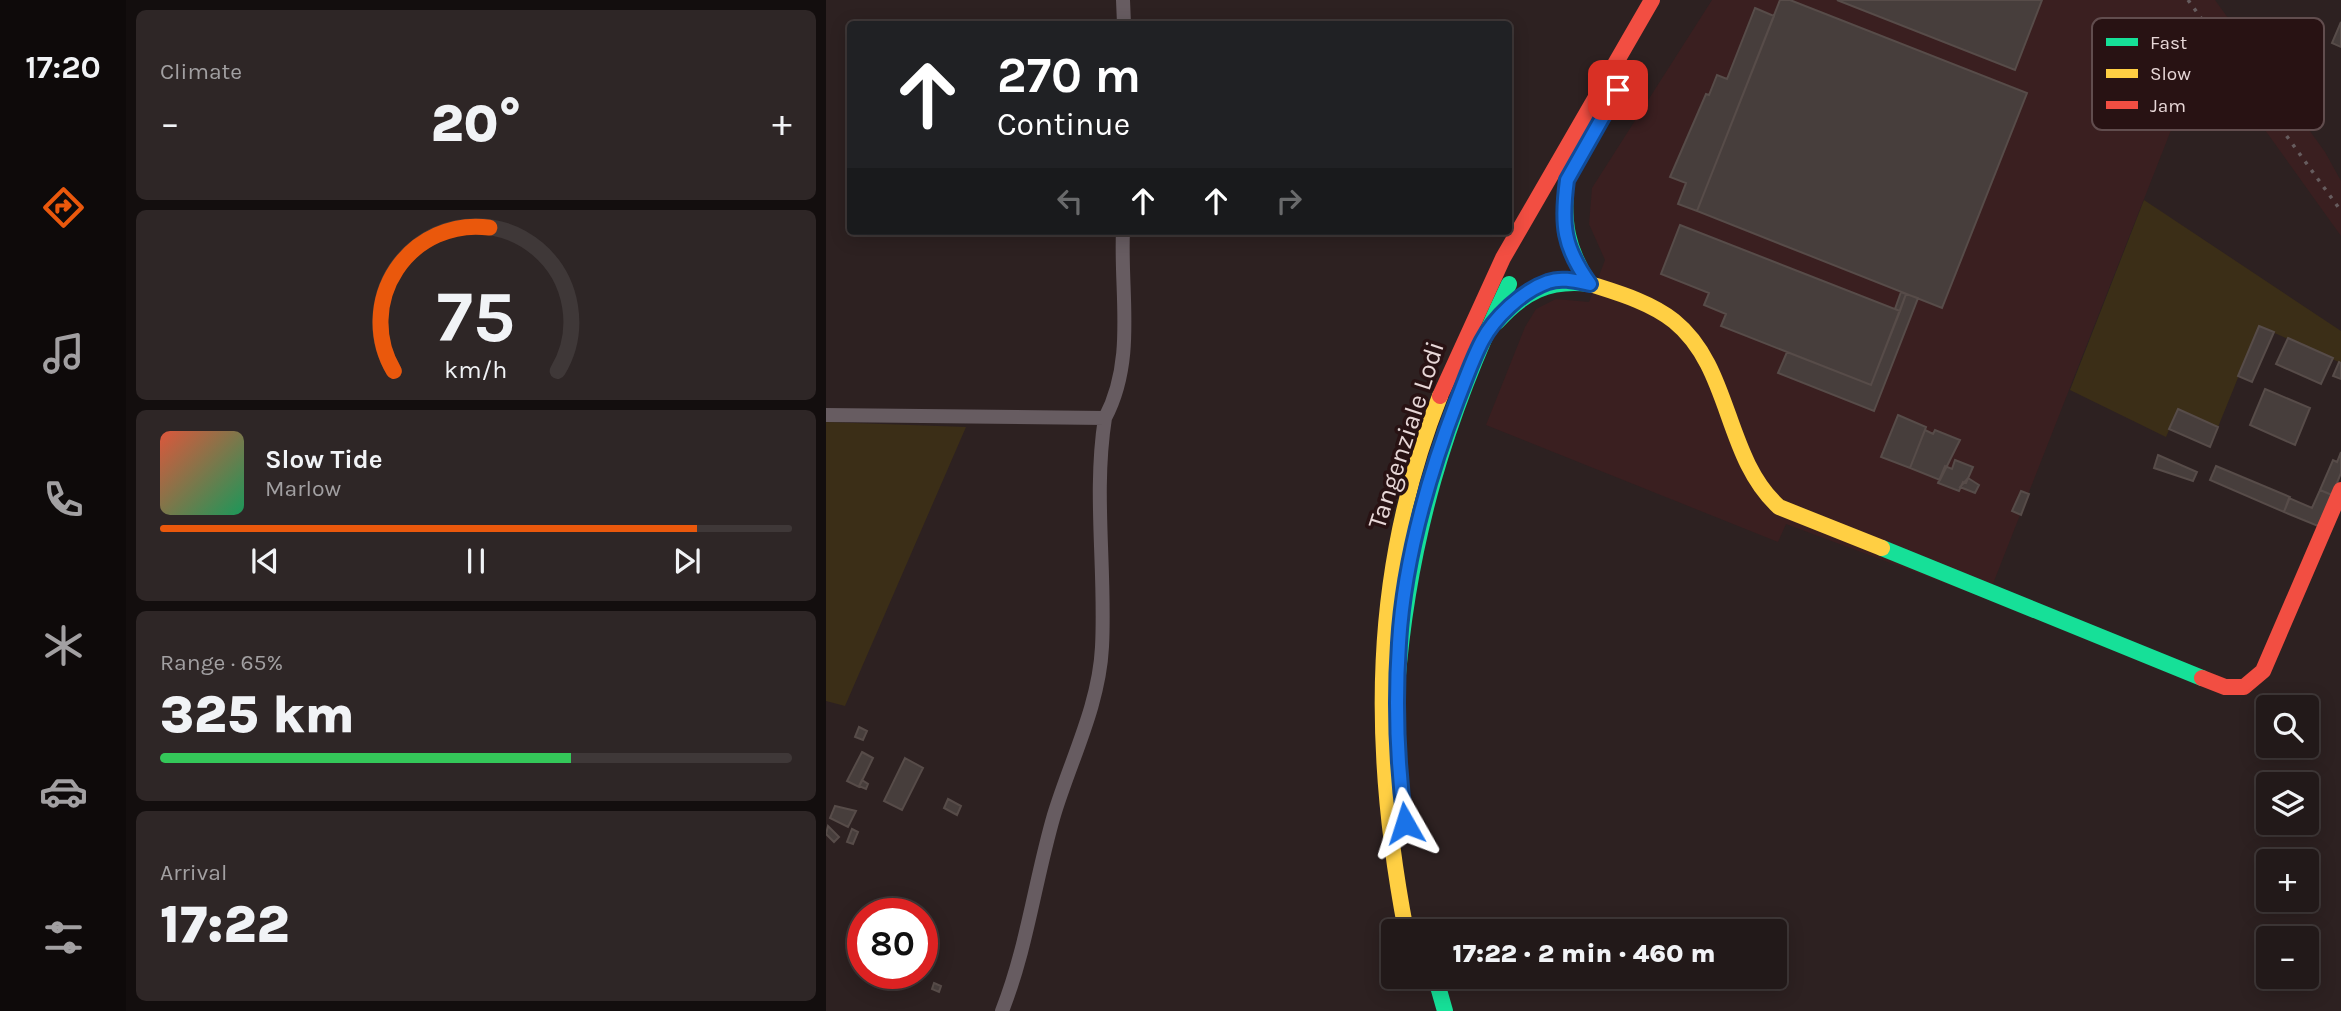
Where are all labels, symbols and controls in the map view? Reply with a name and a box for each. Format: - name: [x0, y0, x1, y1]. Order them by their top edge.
- legend: [2092, 18, 2324, 130]
- text: Fast: [2150, 32, 2187, 54]
- text: 270 m: [997, 47, 1141, 104]
- text: 17:20: [25, 49, 101, 86]
- icon: ahead: [882, 49, 973, 140]
- text: Climate: [160, 58, 242, 85]
- pin: [1588, 60, 1648, 120]
- text: Slow: [2150, 63, 2191, 85]
- icon: arrive: [1599, 71, 1637, 109]
- text: 20°: [431, 93, 521, 154]
- text: Jam: [2150, 95, 2186, 117]
- text: −: [160, 101, 180, 146]
- text: +: [772, 101, 792, 146]
- text: Continue: [997, 106, 1130, 143]
- icon: left: [1051, 182, 1089, 220]
- icon: ahead: [1124, 182, 1162, 220]
- icon: ahead: [1197, 182, 1235, 220]
- icon: right: [1270, 182, 1308, 220]
- icon: directions: [39, 183, 88, 232]
- text: 75: [437, 275, 515, 360]
- icon: music: [39, 329, 88, 378]
- street label: Tangenziale Lodi: [1361, 337, 1451, 533]
- text: km/h: [444, 355, 508, 384]
- text: Slow Tide: [265, 444, 383, 475]
- icon: phone: [39, 475, 88, 524]
- text: Marlow: [265, 475, 341, 502]
- icon: previous: [246, 542, 284, 580]
- icon: pause: [457, 542, 495, 580]
- icon: next: [668, 542, 706, 580]
- icon: climate: [39, 621, 88, 670]
- text: Range · 65%: [160, 649, 283, 676]
- text: 325 km: [160, 684, 355, 745]
- map controls: [2256, 695, 2319, 989]
- button: search: [2256, 695, 2319, 758]
- icon: car: [39, 767, 88, 816]
- button: layers: [2256, 772, 2319, 835]
- position arrow: [1368, 786, 1442, 860]
- button: +: [2256, 849, 2319, 912]
- text: Arrival: [160, 859, 227, 886]
- text: 17:22: [160, 894, 289, 955]
- speed limit sign: 80: [847, 898, 938, 989]
- icon: filters: [39, 913, 88, 962]
- button: −: [2256, 926, 2319, 989]
- text: 17:22 · 2 min · 460 m: [1452, 938, 1716, 969]

